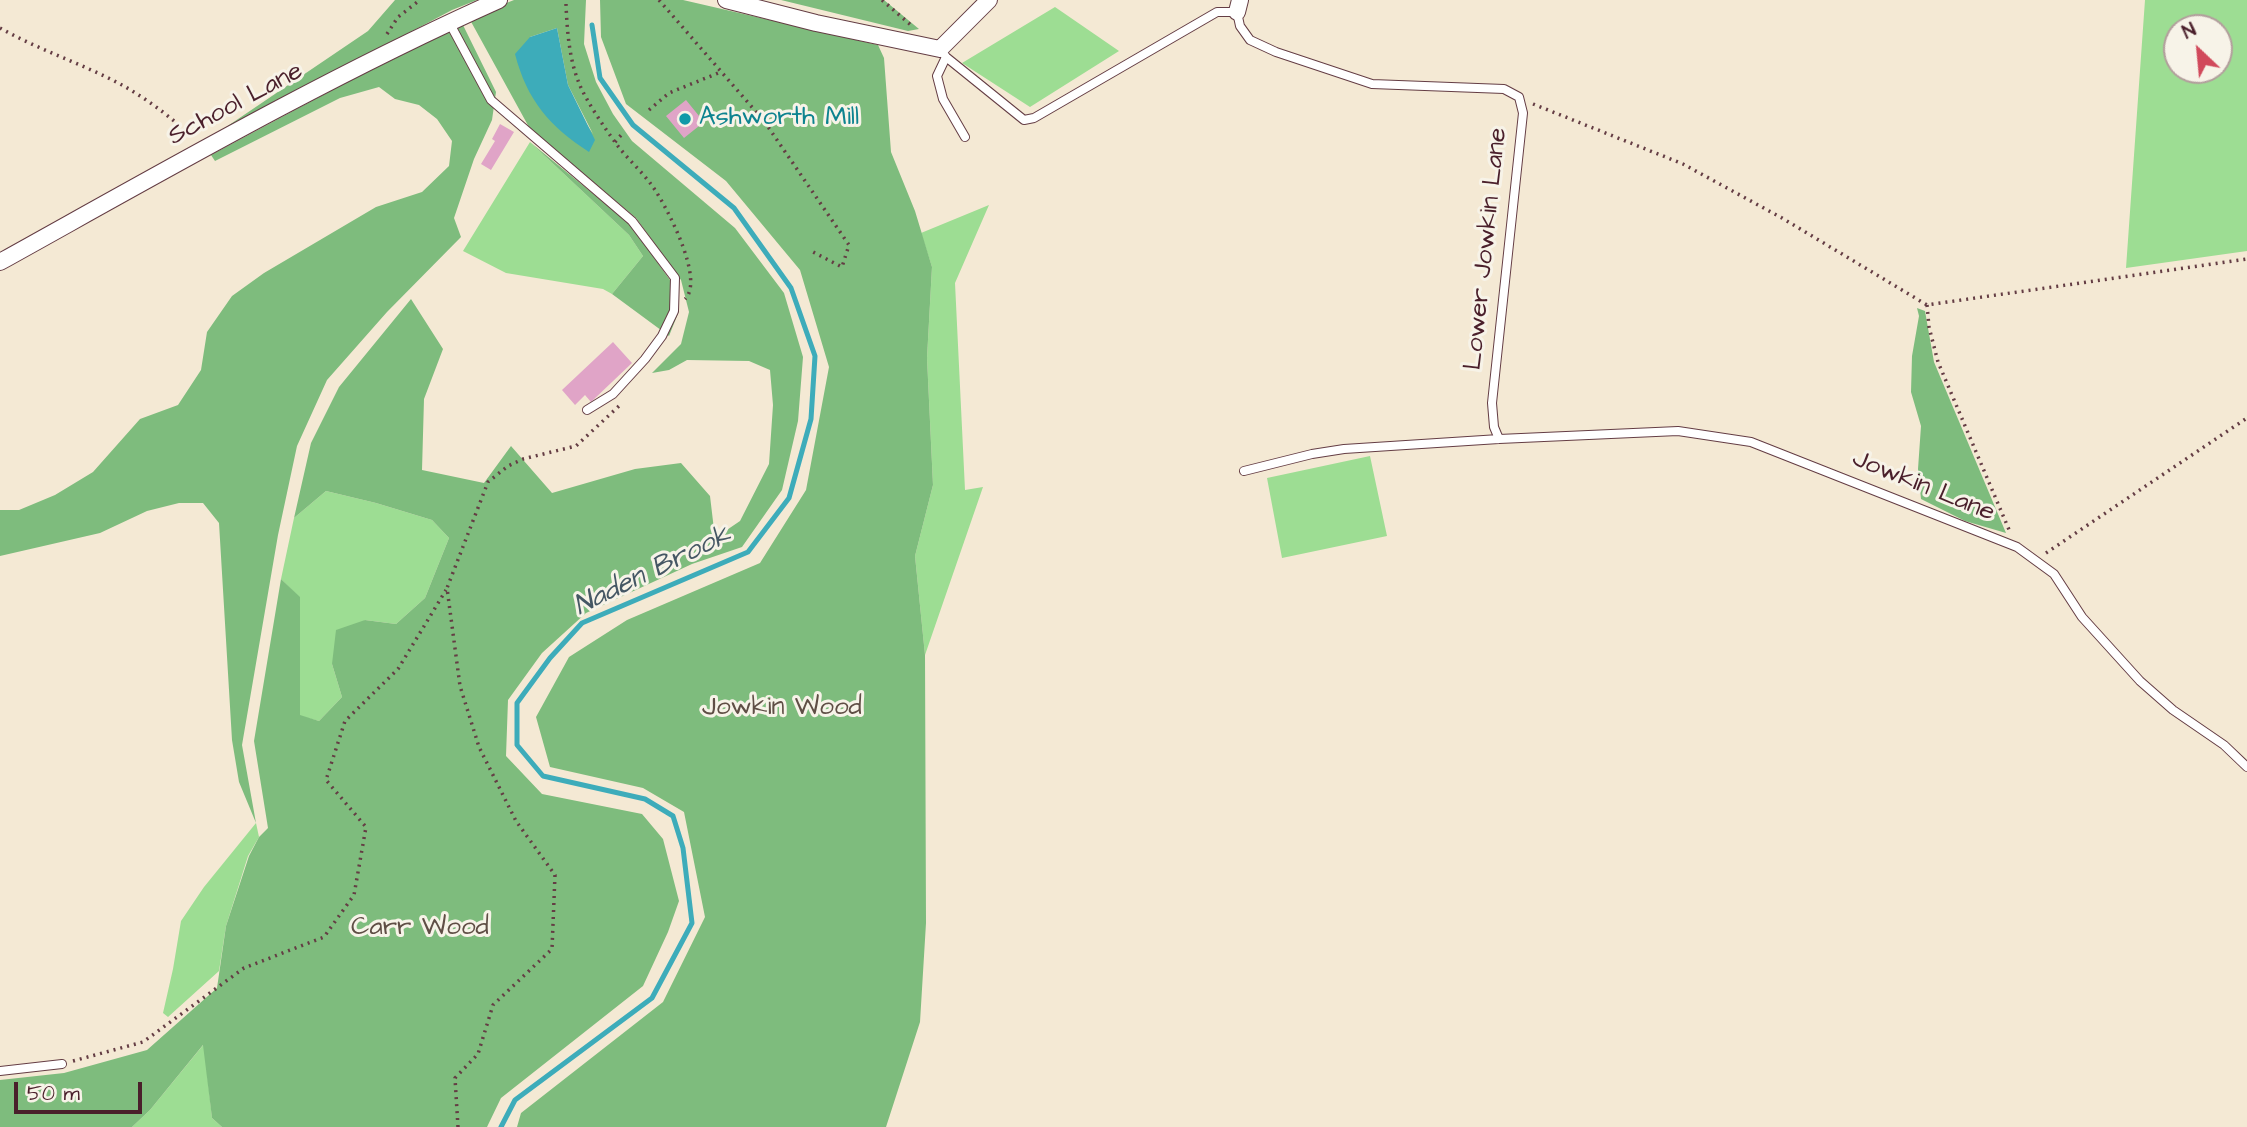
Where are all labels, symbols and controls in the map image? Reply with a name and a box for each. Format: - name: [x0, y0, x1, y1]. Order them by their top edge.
- north arrow: [2163, 14, 2233, 84]
- text: N: [2178, 17, 2201, 46]
- street label: School Lane: [163, 56, 309, 154]
- place label: Ashworth Mill: [699, 103, 859, 135]
- marker: Ashworth Mill: [677, 111, 693, 127]
- street label: Lower Jowkin Lane: [1459, 126, 1515, 372]
- street label: Jowkin Lane: [1847, 444, 1999, 530]
- water label: Naden Brook: [569, 520, 737, 624]
- park label: Jowkin Wood: [702, 693, 862, 725]
- park label: Carr Wood: [351, 913, 489, 945]
- scale bar: [18, 1068, 145, 1112]
- text: 50 m: [27, 1079, 80, 1108]

